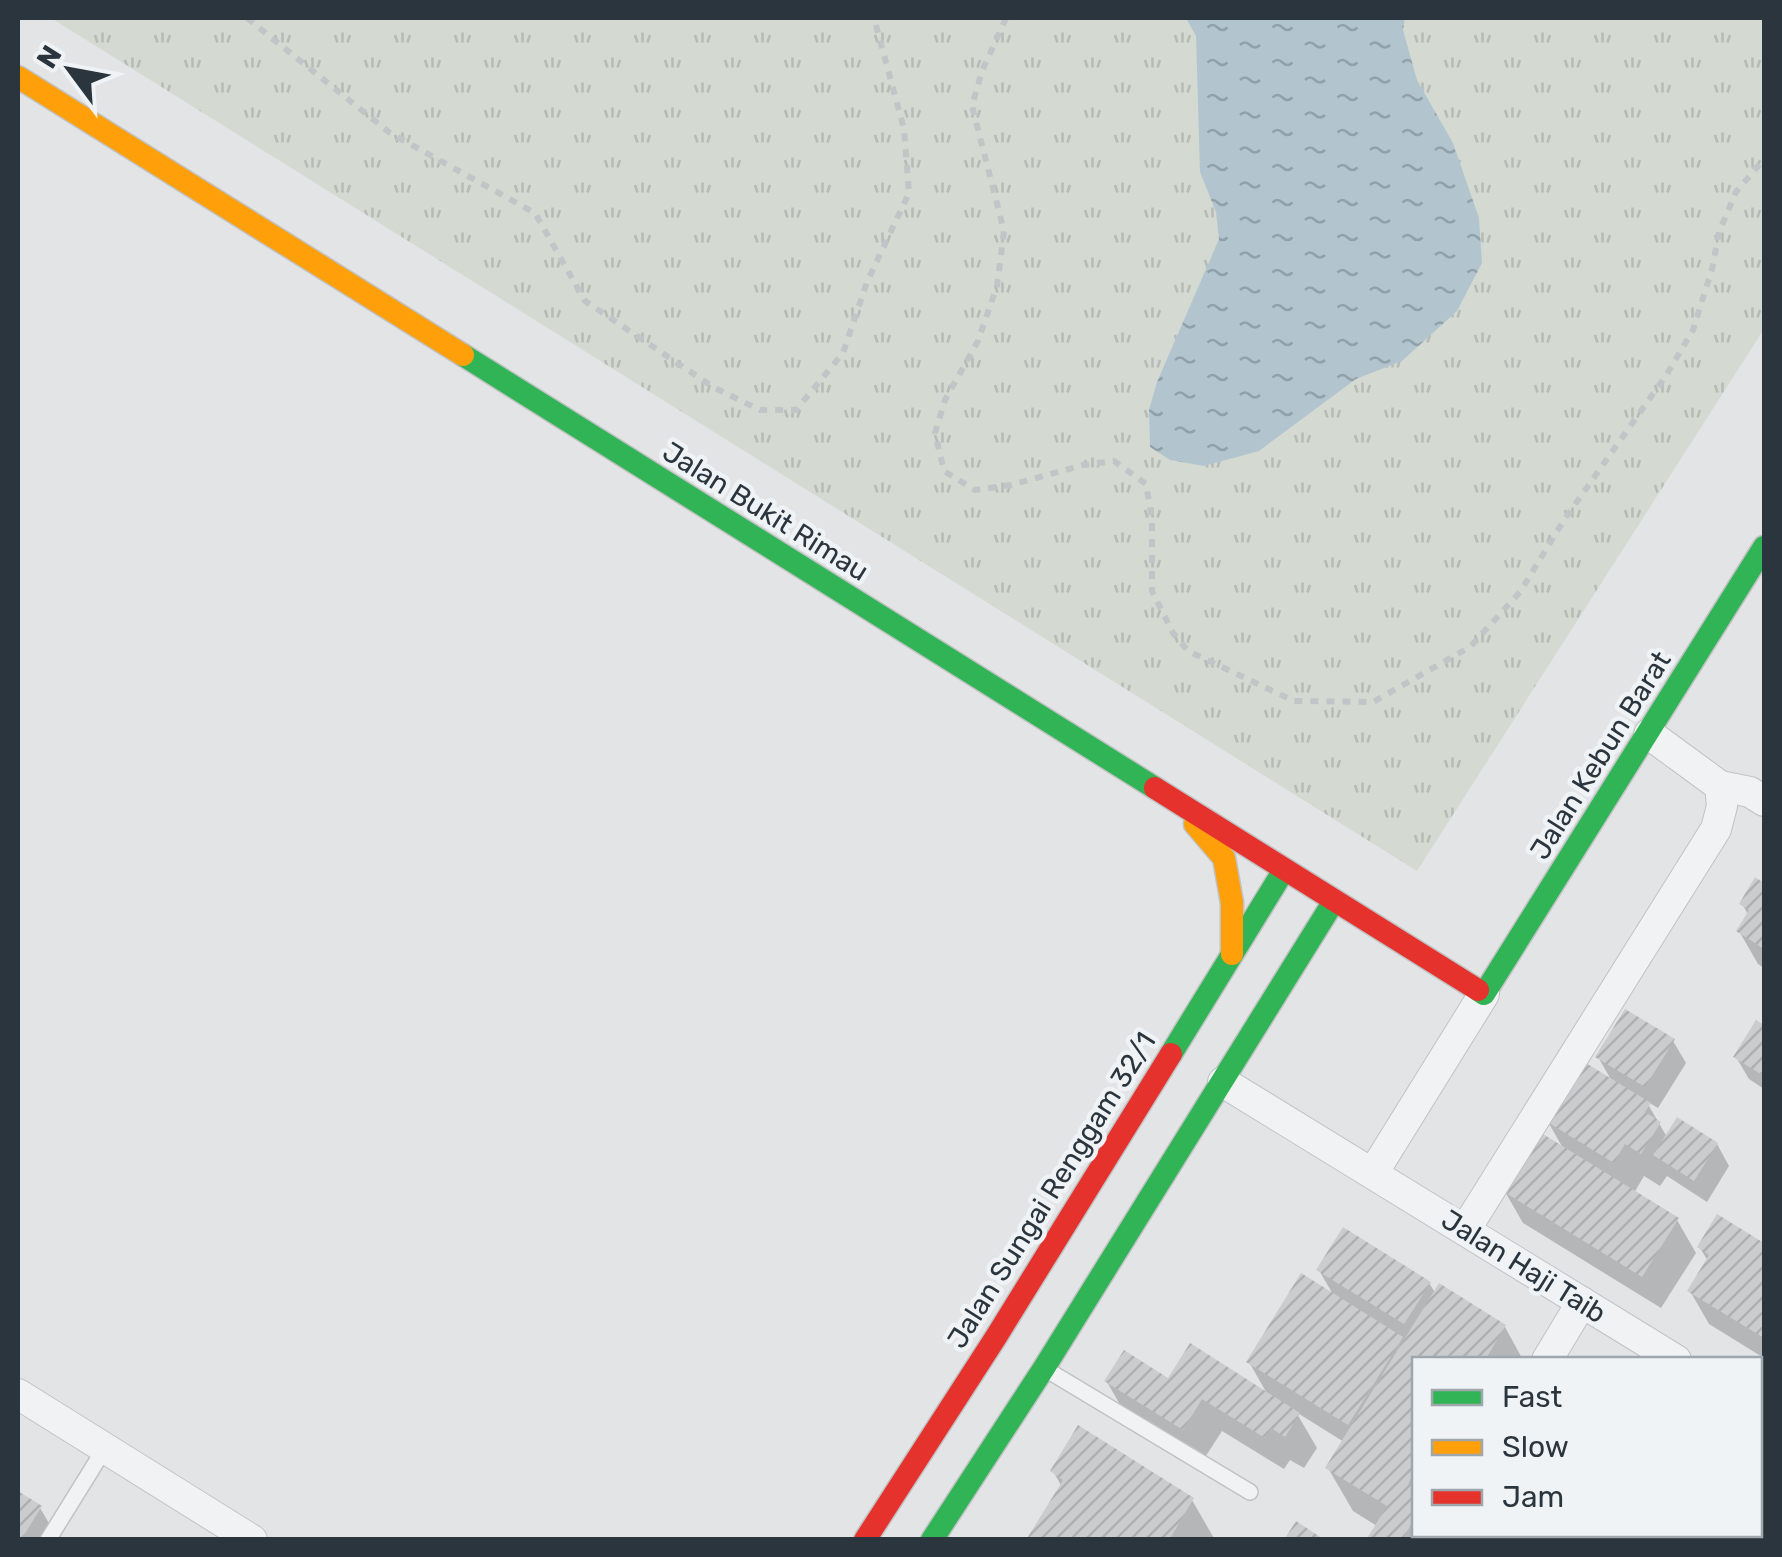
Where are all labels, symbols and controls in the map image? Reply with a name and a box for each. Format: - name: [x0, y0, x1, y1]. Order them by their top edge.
- north arrow: [20, 20, 120, 120]
- text: N: [30, 40, 69, 74]
- street label: Jalan Bukit Rimau: [657, 435, 875, 588]
- street label: Jalan Kebun Barat: [1523, 645, 1678, 865]
- street label: Jalan Sungai Renggam 32/1: [940, 1026, 1162, 1354]
- street label: Jalan Haji Taib: [1435, 1203, 1612, 1330]
- legend: [1412, 1357, 1762, 1537]
- text: Fast: [1502, 1379, 1562, 1415]
- text: Slow: [1502, 1429, 1569, 1465]
- text: Jam: [1502, 1479, 1564, 1515]

